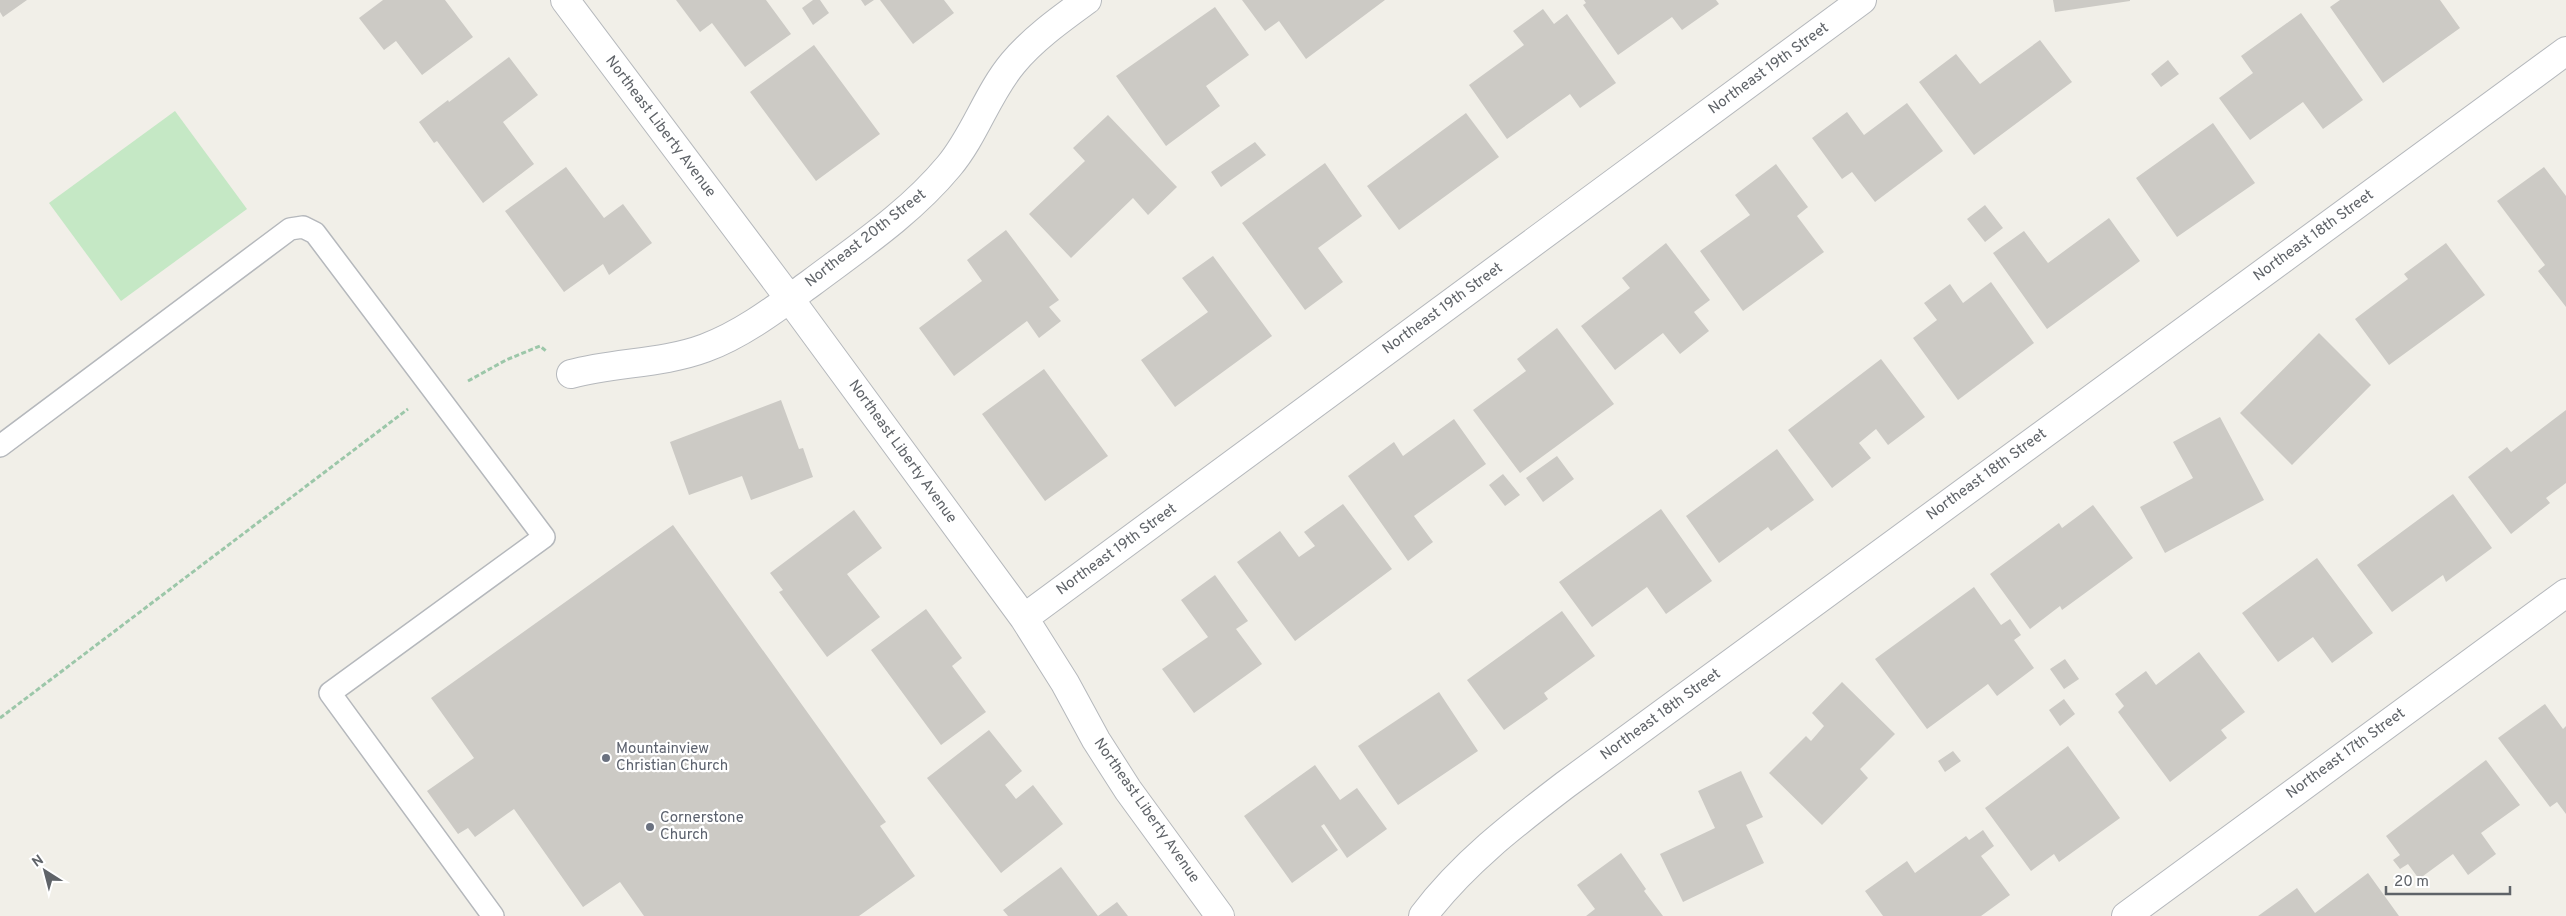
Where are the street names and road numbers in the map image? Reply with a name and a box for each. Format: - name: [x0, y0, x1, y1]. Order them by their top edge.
- street label: Northeast 19th Street: [1705, 19, 1833, 119]
- street label: Northeast Liberty Avenue: [600, 52, 720, 202]
- street label: Northeast 20th Street: [802, 186, 930, 292]
- street label: Northeast 18th Street: [2250, 186, 2378, 286]
- street label: Northeast 19th Street: [1379, 259, 1507, 359]
- street label: Northeast Liberty Avenue: [844, 377, 960, 527]
- street label: Northeast 18th Street: [1923, 425, 2051, 525]
- street label: Northeast 19th Street: [1053, 500, 1181, 600]
- street label: Northeast 18th Street: [1597, 665, 1725, 765]
- street label: Northeast 17th Street: [2283, 704, 2409, 804]
- street label: Northeast Liberty Avenue: [1089, 735, 1203, 887]

